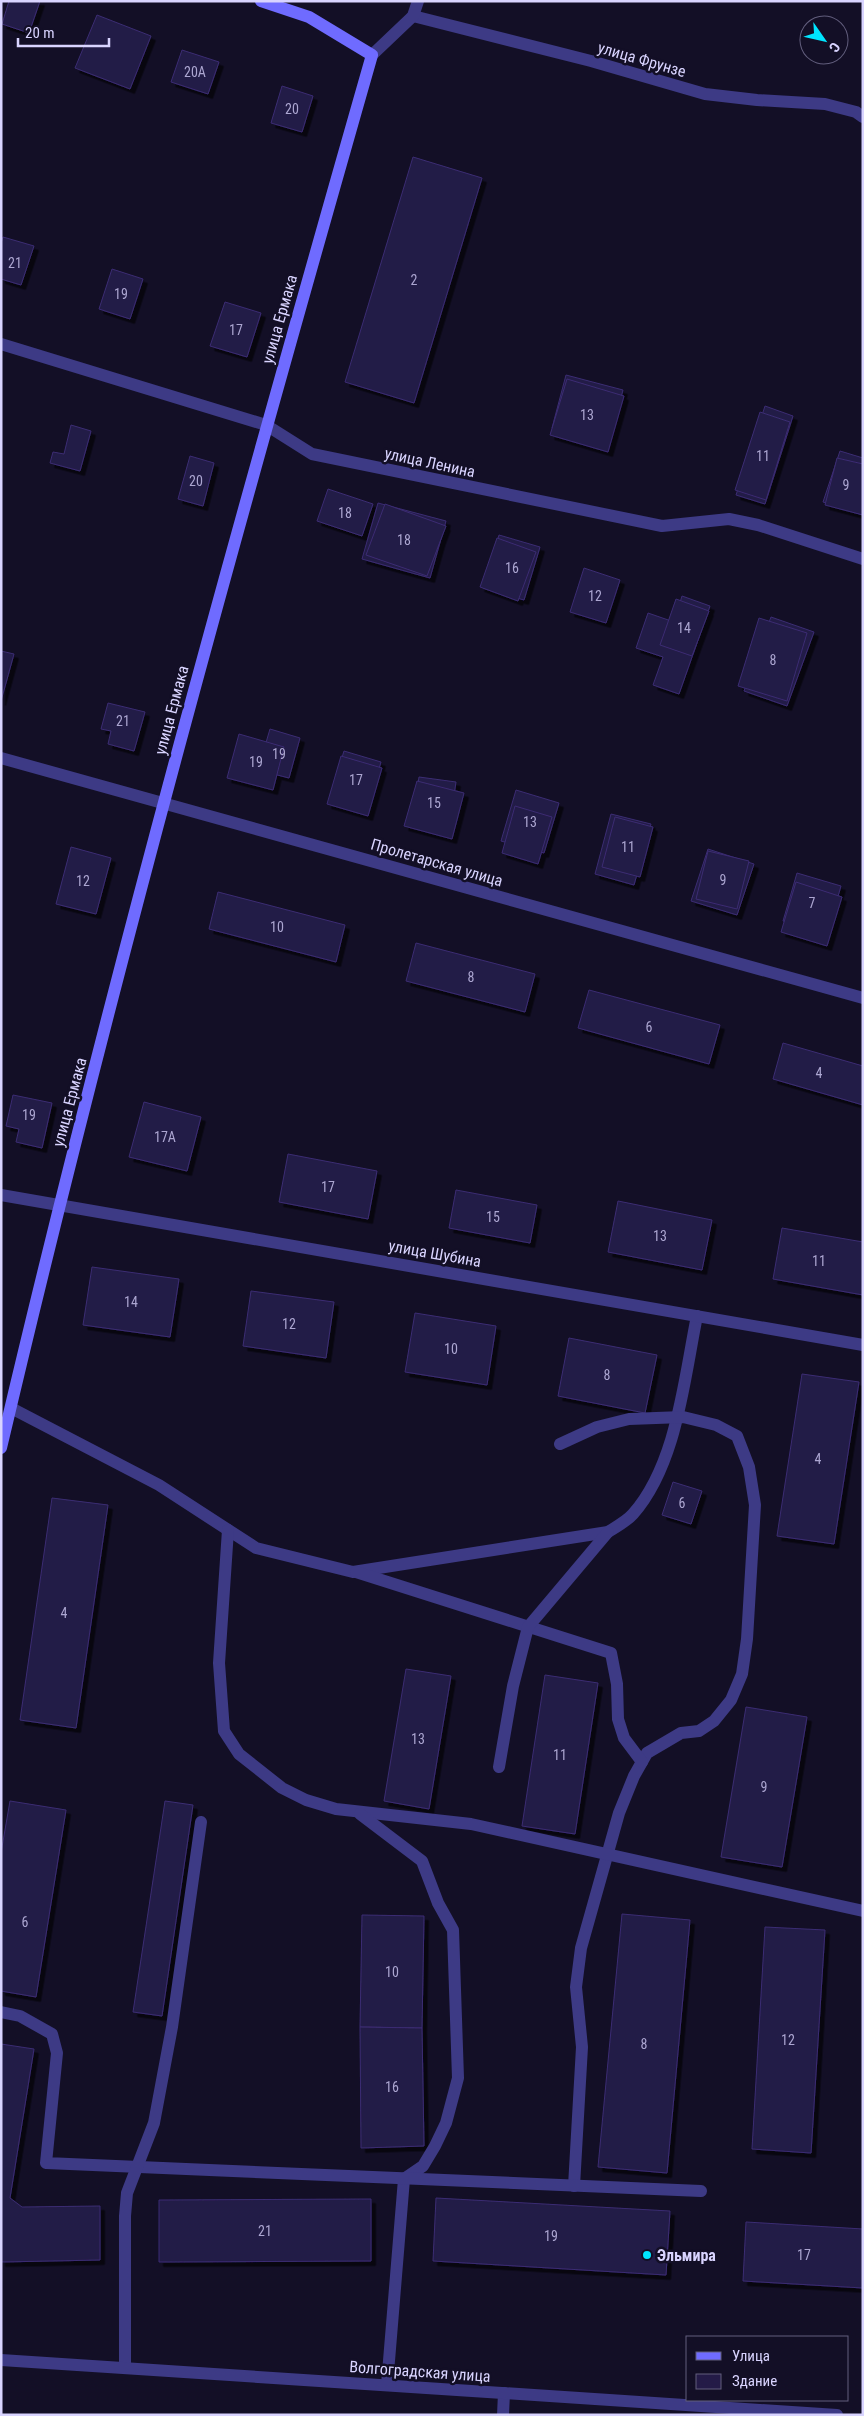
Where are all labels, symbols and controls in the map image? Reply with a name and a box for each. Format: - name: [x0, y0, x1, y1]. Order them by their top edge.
- scale bar: [18, 15, 109, 47]
- north arrow: [799, 15, 849, 65]
- text: 20 m: [25, 24, 55, 42]
- street label: улица Фрунзе: [596, 38, 688, 81]
- text: С: [826, 39, 844, 55]
- house number: 20А: [184, 64, 206, 80]
- house number: 20: [285, 101, 299, 117]
- house number: 21: [8, 255, 22, 271]
- house number: 2: [411, 272, 418, 288]
- street label: улица Ермака: [258, 273, 301, 366]
- house number: 19: [114, 286, 128, 302]
- house number: 17: [229, 322, 243, 338]
- house number: 13: [580, 407, 594, 423]
- street label: улица Ленина: [383, 444, 477, 481]
- house number: 11: [756, 448, 770, 464]
- house number: 20: [189, 473, 203, 489]
- house number: 9: [843, 477, 849, 493]
- house number: 18: [338, 505, 352, 521]
- house number: 18: [397, 532, 411, 548]
- house number: 16: [505, 560, 519, 576]
- house number: 12: [588, 588, 602, 604]
- house number: 14: [677, 620, 691, 636]
- house number: 8: [770, 652, 777, 668]
- street label: улица Ермака: [150, 663, 193, 757]
- house number: 21: [116, 713, 130, 729]
- house number: 19: [272, 746, 286, 762]
- house number: 19: [249, 754, 263, 770]
- house number: 17: [349, 772, 363, 788]
- house number: 15: [427, 795, 441, 811]
- house number: 13: [523, 814, 537, 830]
- street label: Пролетарская улица: [369, 835, 505, 890]
- house number: 11: [621, 839, 635, 855]
- house number: 9: [720, 872, 726, 888]
- house number: 12: [76, 873, 90, 889]
- house number: 7: [809, 895, 816, 911]
- house number: 10: [270, 919, 284, 935]
- house number: 8: [468, 969, 475, 985]
- house number: 6: [646, 1019, 653, 1035]
- street label: улица Ермака: [48, 1055, 91, 1149]
- house number: 4: [816, 1065, 823, 1081]
- house number: 19: [22, 1107, 36, 1123]
- house number: 17А: [154, 1129, 176, 1145]
- house number: 17: [321, 1179, 335, 1195]
- house number: 15: [486, 1209, 500, 1225]
- house number: 13: [653, 1228, 667, 1244]
- street label: улица Шубина: [387, 1236, 483, 1271]
- house number: 11: [812, 1253, 826, 1269]
- house number: 14: [124, 1294, 138, 1310]
- house number: 12: [282, 1316, 296, 1332]
- house number: 10: [444, 1341, 458, 1357]
- house number: 8: [604, 1367, 611, 1383]
- house number: 4: [815, 1451, 822, 1467]
- house number: 6: [679, 1495, 686, 1511]
- house number: 4: [61, 1605, 68, 1621]
- house number: 13: [411, 1731, 425, 1747]
- house number: 11: [553, 1747, 567, 1763]
- house number: 9: [761, 1779, 767, 1795]
- house number: 6: [22, 1914, 29, 1930]
- house number: 10: [385, 1964, 399, 1980]
- house number: 12: [781, 2032, 795, 2048]
- house number: 8: [641, 2036, 648, 2052]
- house number: 16: [385, 2079, 399, 2095]
- house number: 21: [258, 2223, 272, 2239]
- house number: 19: [544, 2228, 558, 2244]
- place label: Эльмира: [657, 2246, 716, 2265]
- house number: 17: [797, 2247, 811, 2263]
- marker: Эльмира: [641, 2249, 653, 2261]
- legend: [686, 2336, 849, 2401]
- text: Улица: [732, 2347, 770, 2365]
- street label: Волгоградская улица: [349, 2357, 491, 2386]
- text: Здание: [732, 2372, 777, 2390]

